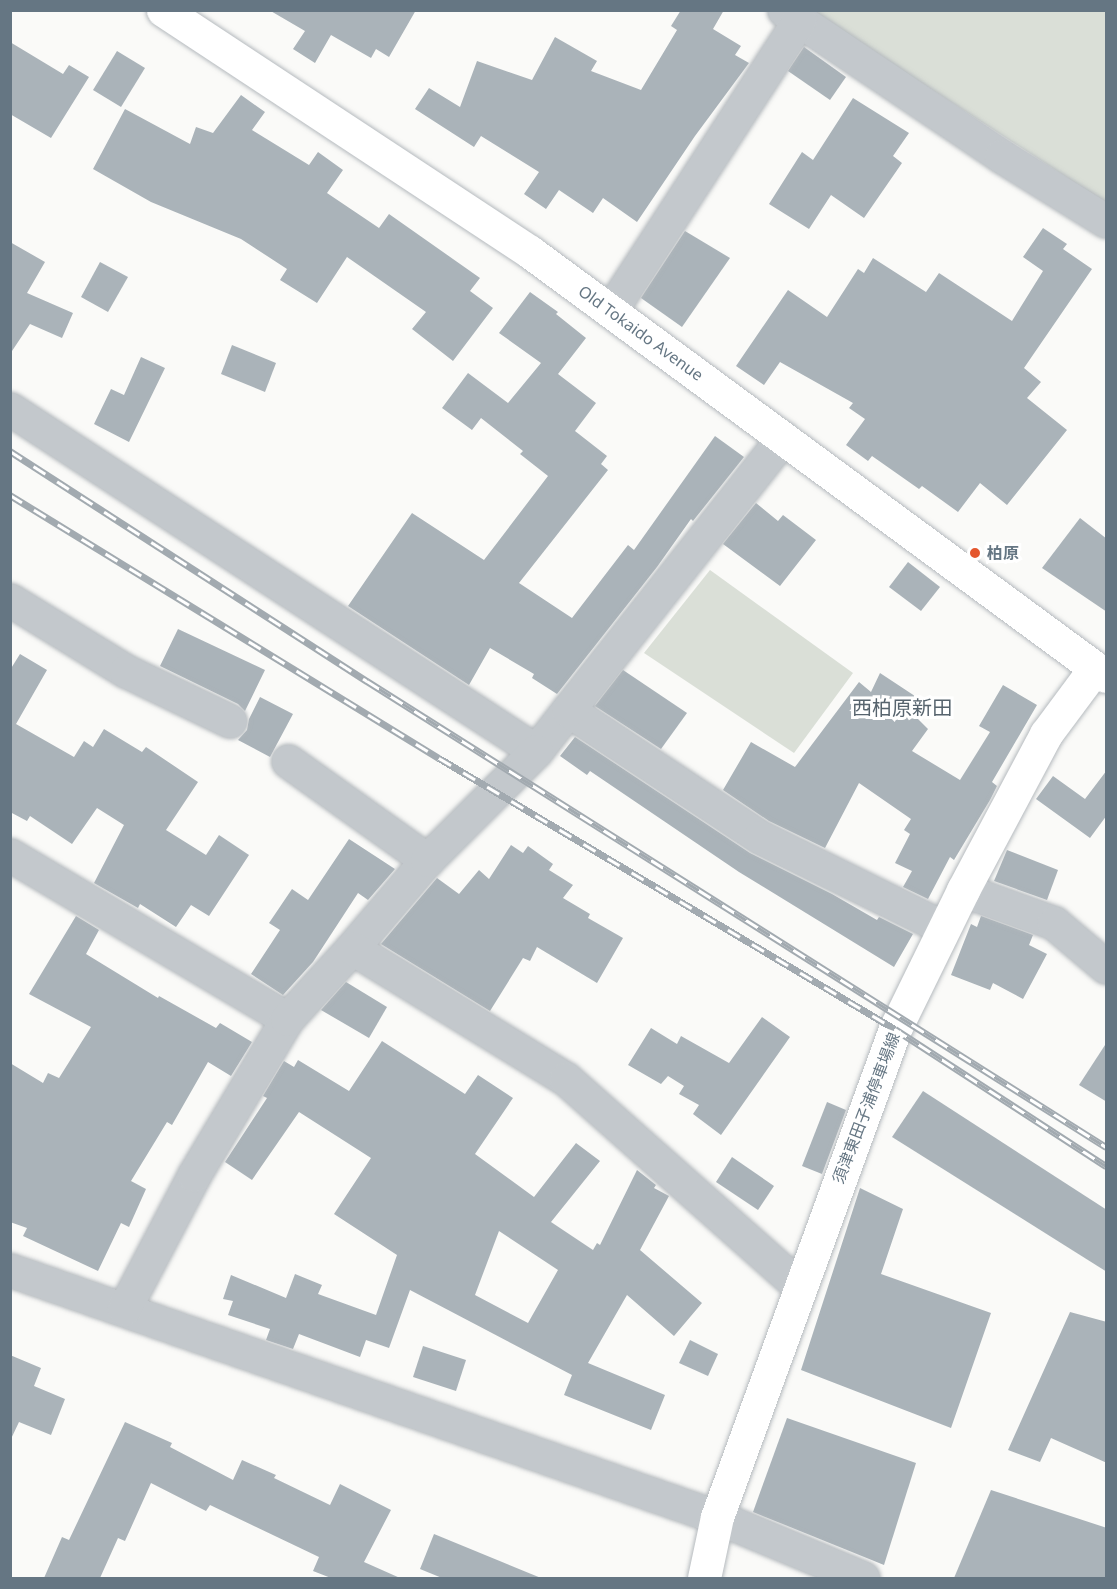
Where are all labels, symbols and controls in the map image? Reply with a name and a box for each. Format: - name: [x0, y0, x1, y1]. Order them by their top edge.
- street label: Old Tokaido Avenue: [575, 281, 707, 385]
- place label: 柏原: [987, 543, 1019, 563]
- marker: 柏原: [968, 546, 982, 560]
- district label: 西柏原新田: [852, 695, 952, 719]
- street label: 須津東田子浦停車場線: [828, 1030, 904, 1186]

